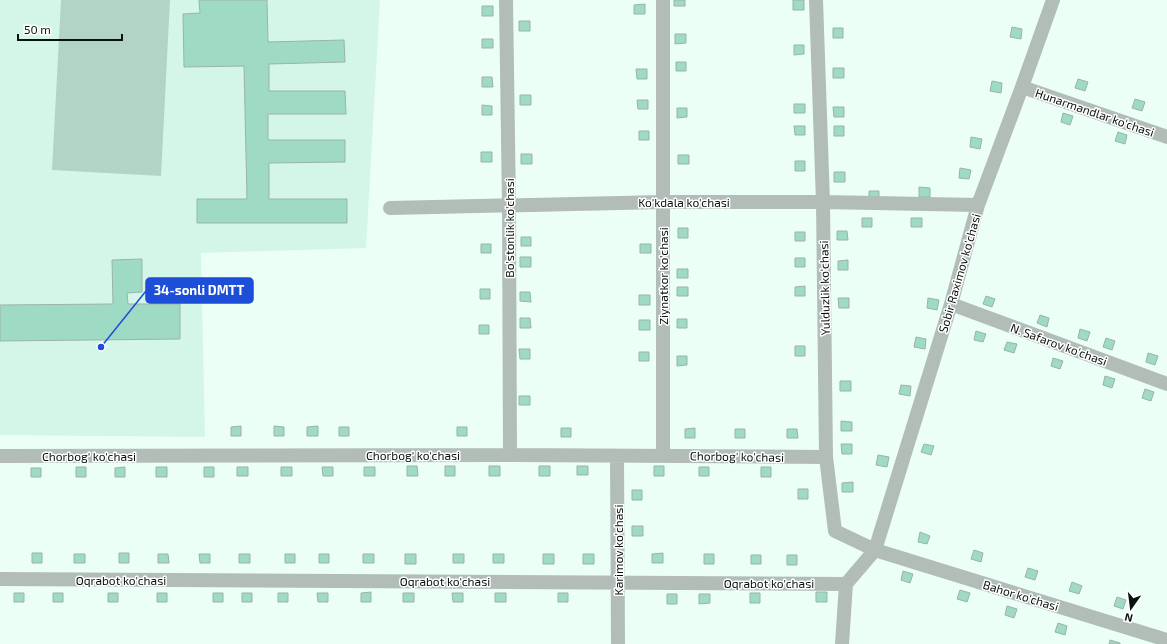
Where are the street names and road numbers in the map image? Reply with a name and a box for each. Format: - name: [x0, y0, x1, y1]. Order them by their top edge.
- street label: Hunarmandlar ko'chasi: [1034, 85, 1156, 139]
- street label: Bo'stonlik ko'chasi: [502, 178, 516, 278]
- street label: Ko'kdala ko'chasi: [638, 195, 730, 209]
- street label: Sobir Raximov ko'chasi: [935, 212, 983, 334]
- street label: Ziynatkor ko'chasi: [656, 227, 670, 325]
- street label: Yulduzlik ko'chasi: [816, 240, 832, 336]
- street label: N. Safarov ko'chasi: [1009, 320, 1109, 368]
- street label: Chorbog' ko'chasi: [366, 448, 460, 462]
- street label: Chorbog' ko'chasi: [690, 448, 784, 464]
- street label: Chorbog' ko'chasi: [42, 449, 136, 463]
- street label: Karimov ko'chasi: [611, 505, 625, 595]
- street label: Oqrabot ko'chasi: [76, 573, 166, 587]
- street label: Oqrabot ko'chasi: [400, 574, 490, 588]
- street label: Oqrabot ko'chasi: [724, 576, 814, 590]
- street label: Bahor ko'chasi: [981, 577, 1061, 613]

